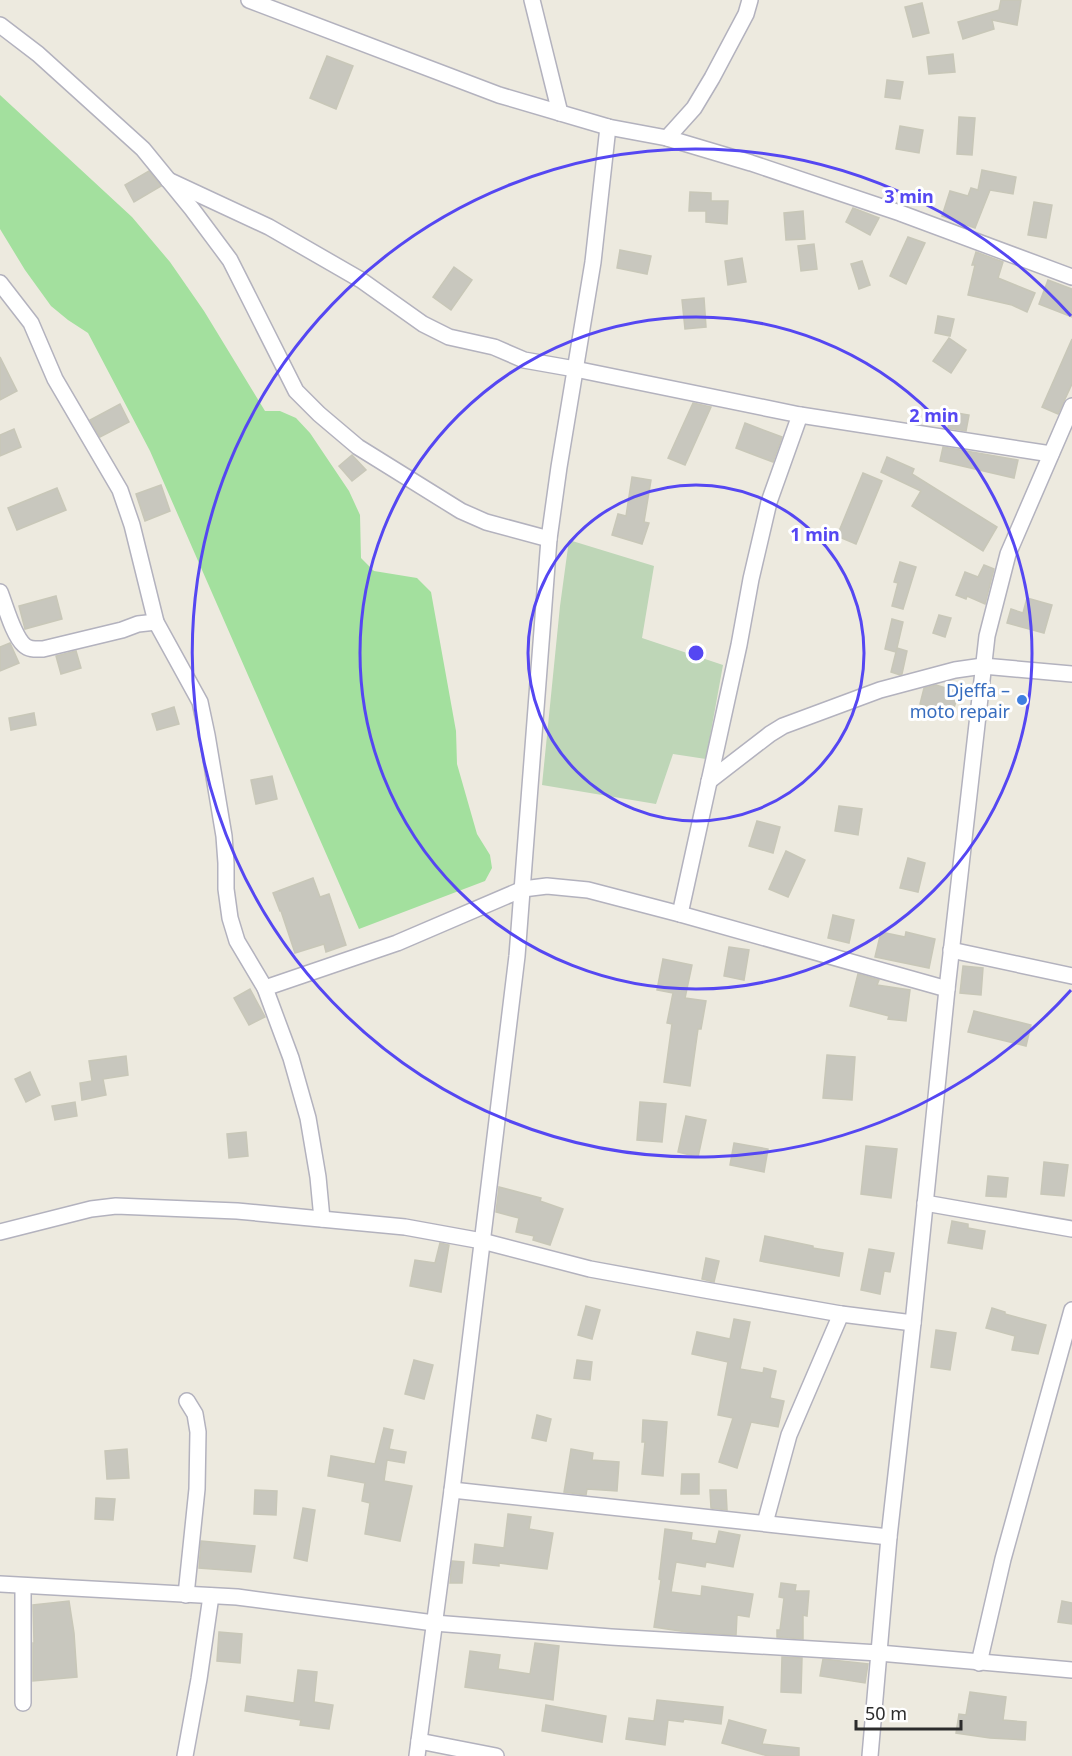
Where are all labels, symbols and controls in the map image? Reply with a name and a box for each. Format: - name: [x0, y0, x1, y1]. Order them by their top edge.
- text: 3 min: [884, 184, 934, 208]
- text: 2 min: [909, 403, 959, 427]
- text: 1 min: [790, 522, 840, 546]
- centre of rings: [686, 643, 706, 663]
- place label: Djeffa – moto repair: [910, 678, 1011, 723]
- marker: Djeffa – moto repair: [1015, 693, 1029, 707]
- scale bar: [856, 1693, 961, 1731]
- text: 50 m: [865, 1701, 907, 1725]

